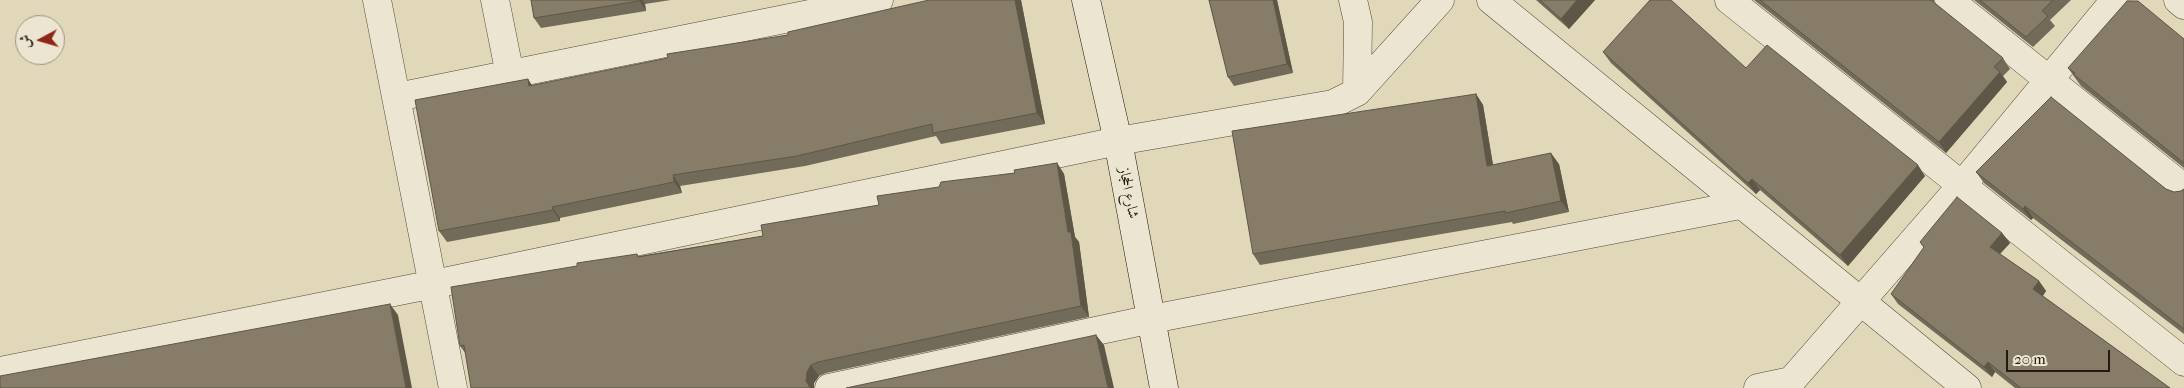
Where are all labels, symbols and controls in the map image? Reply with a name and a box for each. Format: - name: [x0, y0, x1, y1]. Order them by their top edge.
- north arrow: [15, 15, 65, 65]
- text: ش: [16, 34, 35, 49]
- street label: شارع الحجاز: [1114, 166, 1142, 220]
- scale bar: [2009, 340, 2113, 372]
- text: 20 m: [2014, 350, 2046, 368]

